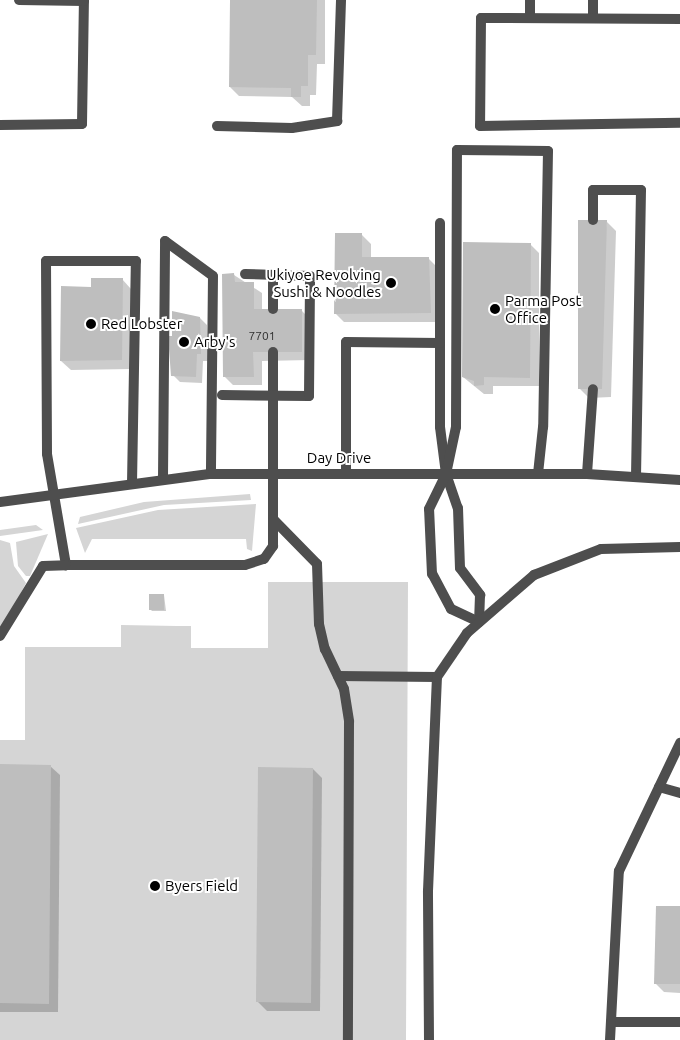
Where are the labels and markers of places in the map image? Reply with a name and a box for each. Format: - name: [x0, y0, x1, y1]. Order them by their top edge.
- place label: Ukiyoe Revolving Sushi & Noodles: [266, 265, 381, 300]
- marker: Ukiyoe Revolving Sushi & Noodles: [385, 277, 397, 289]
- place label: Parma Post Office: [505, 291, 581, 326]
- marker: Parma Post Office: [489, 303, 501, 315]
- place label: Red Lobster: [101, 315, 182, 333]
- marker: Red Lobster: [85, 318, 97, 330]
- place label: Arby's: [194, 333, 236, 351]
- marker: Arby's: [178, 336, 190, 348]
- place label: Byers Field: [165, 877, 238, 895]
- marker: Byers Field: [149, 880, 161, 892]

